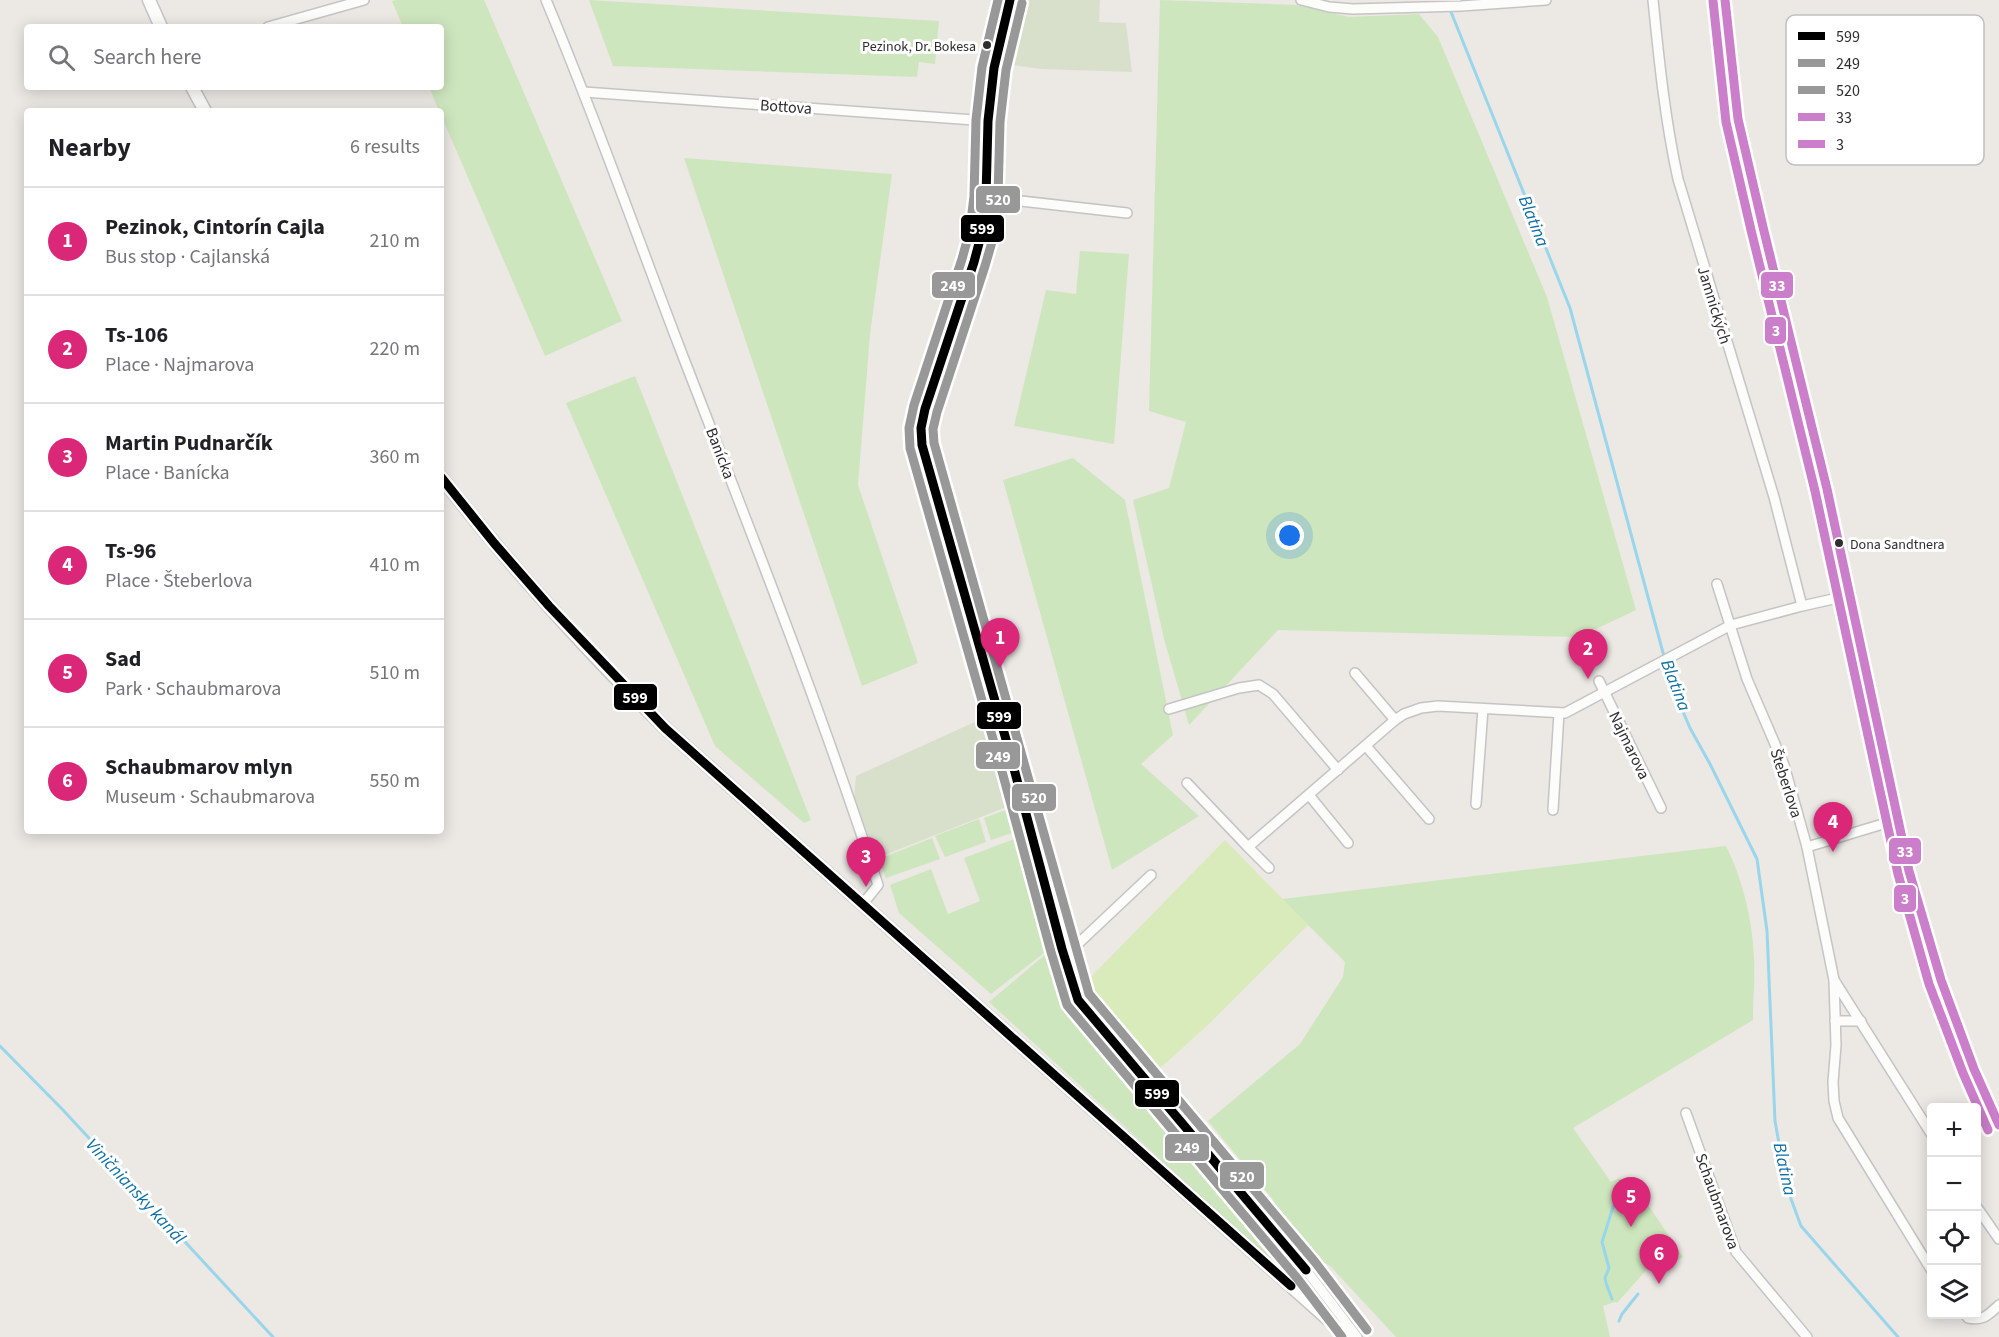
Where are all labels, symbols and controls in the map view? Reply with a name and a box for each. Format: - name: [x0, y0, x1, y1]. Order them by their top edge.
- legend: [1786, 15, 1984, 165]
- search box: [24, 24, 444, 90]
- text: 599: [1836, 26, 1860, 48]
- place label: Pezinok, Dr. Bokesa: [862, 37, 976, 57]
- marker: Pezinok, Dr. Bokesa: [981, 39, 993, 51]
- icon: search: [45, 41, 78, 74]
- text: Search here: [93, 41, 201, 73]
- text: 249: [1836, 53, 1860, 75]
- text: 520: [1836, 80, 1860, 102]
- street label: Bottova: [759, 94, 813, 120]
- text: 33: [1836, 107, 1852, 129]
- text: Nearby: [48, 129, 131, 166]
- text: 6 results: [350, 133, 420, 161]
- text: 3: [1836, 134, 1844, 156]
- line badge: 520: [975, 185, 1021, 214]
- text: 520: [985, 189, 1011, 211]
- water label: Blatina: [1512, 192, 1555, 251]
- text: Pezinok, Cintorín Cajla: [105, 211, 325, 243]
- line badge: 599: [960, 214, 1005, 243]
- text: 599: [969, 218, 995, 240]
- text: 1: [62, 227, 73, 255]
- text: 210 m: [370, 227, 420, 255]
- text: Bus stop · Cajlanská: [105, 243, 270, 271]
- street label: Jamnických: [1692, 264, 1736, 347]
- line badge: 249: [931, 271, 976, 299]
- line badge: 33: [1760, 271, 1794, 299]
- text: 249: [940, 275, 966, 297]
- text: 33: [1769, 275, 1785, 297]
- line badge: 3: [1764, 316, 1787, 345]
- text: Ts-106: [105, 319, 168, 351]
- text: 3: [1772, 320, 1780, 342]
- text: 2: [62, 335, 73, 363]
- text: 220 m: [370, 335, 420, 363]
- text: Place · Najmarova: [105, 351, 254, 379]
- street label: Banícka: [700, 425, 740, 482]
- text: Martin Pudnarčík: [105, 427, 273, 459]
- text: 3: [62, 443, 73, 471]
- text: 360 m: [370, 443, 420, 471]
- text: Place · Banícka: [105, 459, 230, 487]
- your location: [1275, 521, 1304, 550]
- text: Ts-96: [105, 535, 156, 567]
- place label: Dona Sandtnera: [1850, 535, 1945, 555]
- marker: Dona Sandtnera: [1833, 537, 1845, 549]
- text: 4: [62, 551, 73, 579]
- text: 410 m: [370, 551, 420, 579]
- text: Place · Šteberlova: [105, 567, 253, 595]
- pin: 1: [980, 618, 1020, 668]
- pin: 2: [1568, 630, 1608, 679]
- text: Sad: [105, 643, 141, 675]
- water label: Blatina: [1654, 656, 1697, 715]
- text: 5: [62, 659, 73, 687]
- text: 510 m: [370, 659, 420, 687]
- text: Park · Schaubmarova: [105, 675, 281, 703]
- line badge: 599: [613, 683, 658, 711]
- text: 599: [622, 687, 648, 709]
- line badge: 599: [976, 701, 1022, 730]
- text: 599: [986, 706, 1012, 728]
- street label: Najmarova: [1603, 708, 1655, 783]
- line badge: 249: [975, 741, 1021, 770]
- text: 249: [985, 746, 1011, 768]
- street label: Šteberlova: [1765, 746, 1808, 821]
- text: Schaubmarov mlyn: [105, 751, 293, 783]
- text: 6: [62, 767, 73, 795]
- text: 550 m: [370, 767, 420, 795]
- text: Museum · Schaubmarova: [105, 783, 315, 811]
- line badge: 520: [1011, 783, 1057, 812]
- text: 520: [1021, 787, 1047, 809]
- pin: 4: [1814, 802, 1852, 852]
- line badge: 33: [1888, 837, 1922, 865]
- pin: 3: [846, 838, 886, 887]
- text: 33: [1897, 841, 1913, 863]
- line badge: 3: [1893, 884, 1917, 913]
- text: 3: [1901, 888, 1909, 910]
- line badge: 599: [1134, 1079, 1180, 1108]
- text: 599: [1144, 1083, 1170, 1105]
- map controls: [1927, 1103, 1981, 1319]
- button: +: [1927, 1103, 1981, 1157]
- water label: Viničniansky kanál: [80, 1133, 192, 1250]
- line badge: 249: [1164, 1133, 1210, 1162]
- text: 249: [1174, 1137, 1200, 1159]
- water label: Blatina: [1767, 1140, 1802, 1198]
- street label: Schaubmarova: [1689, 1150, 1745, 1252]
- button: −: [1927, 1157, 1981, 1211]
- line badge: 520: [1219, 1161, 1265, 1190]
- text: 520: [1229, 1166, 1255, 1188]
- pin: 5: [1612, 1178, 1650, 1227]
- button: locate: [1927, 1211, 1981, 1265]
- pin: 6: [1640, 1234, 1678, 1284]
- button: layers: [1927, 1265, 1981, 1319]

